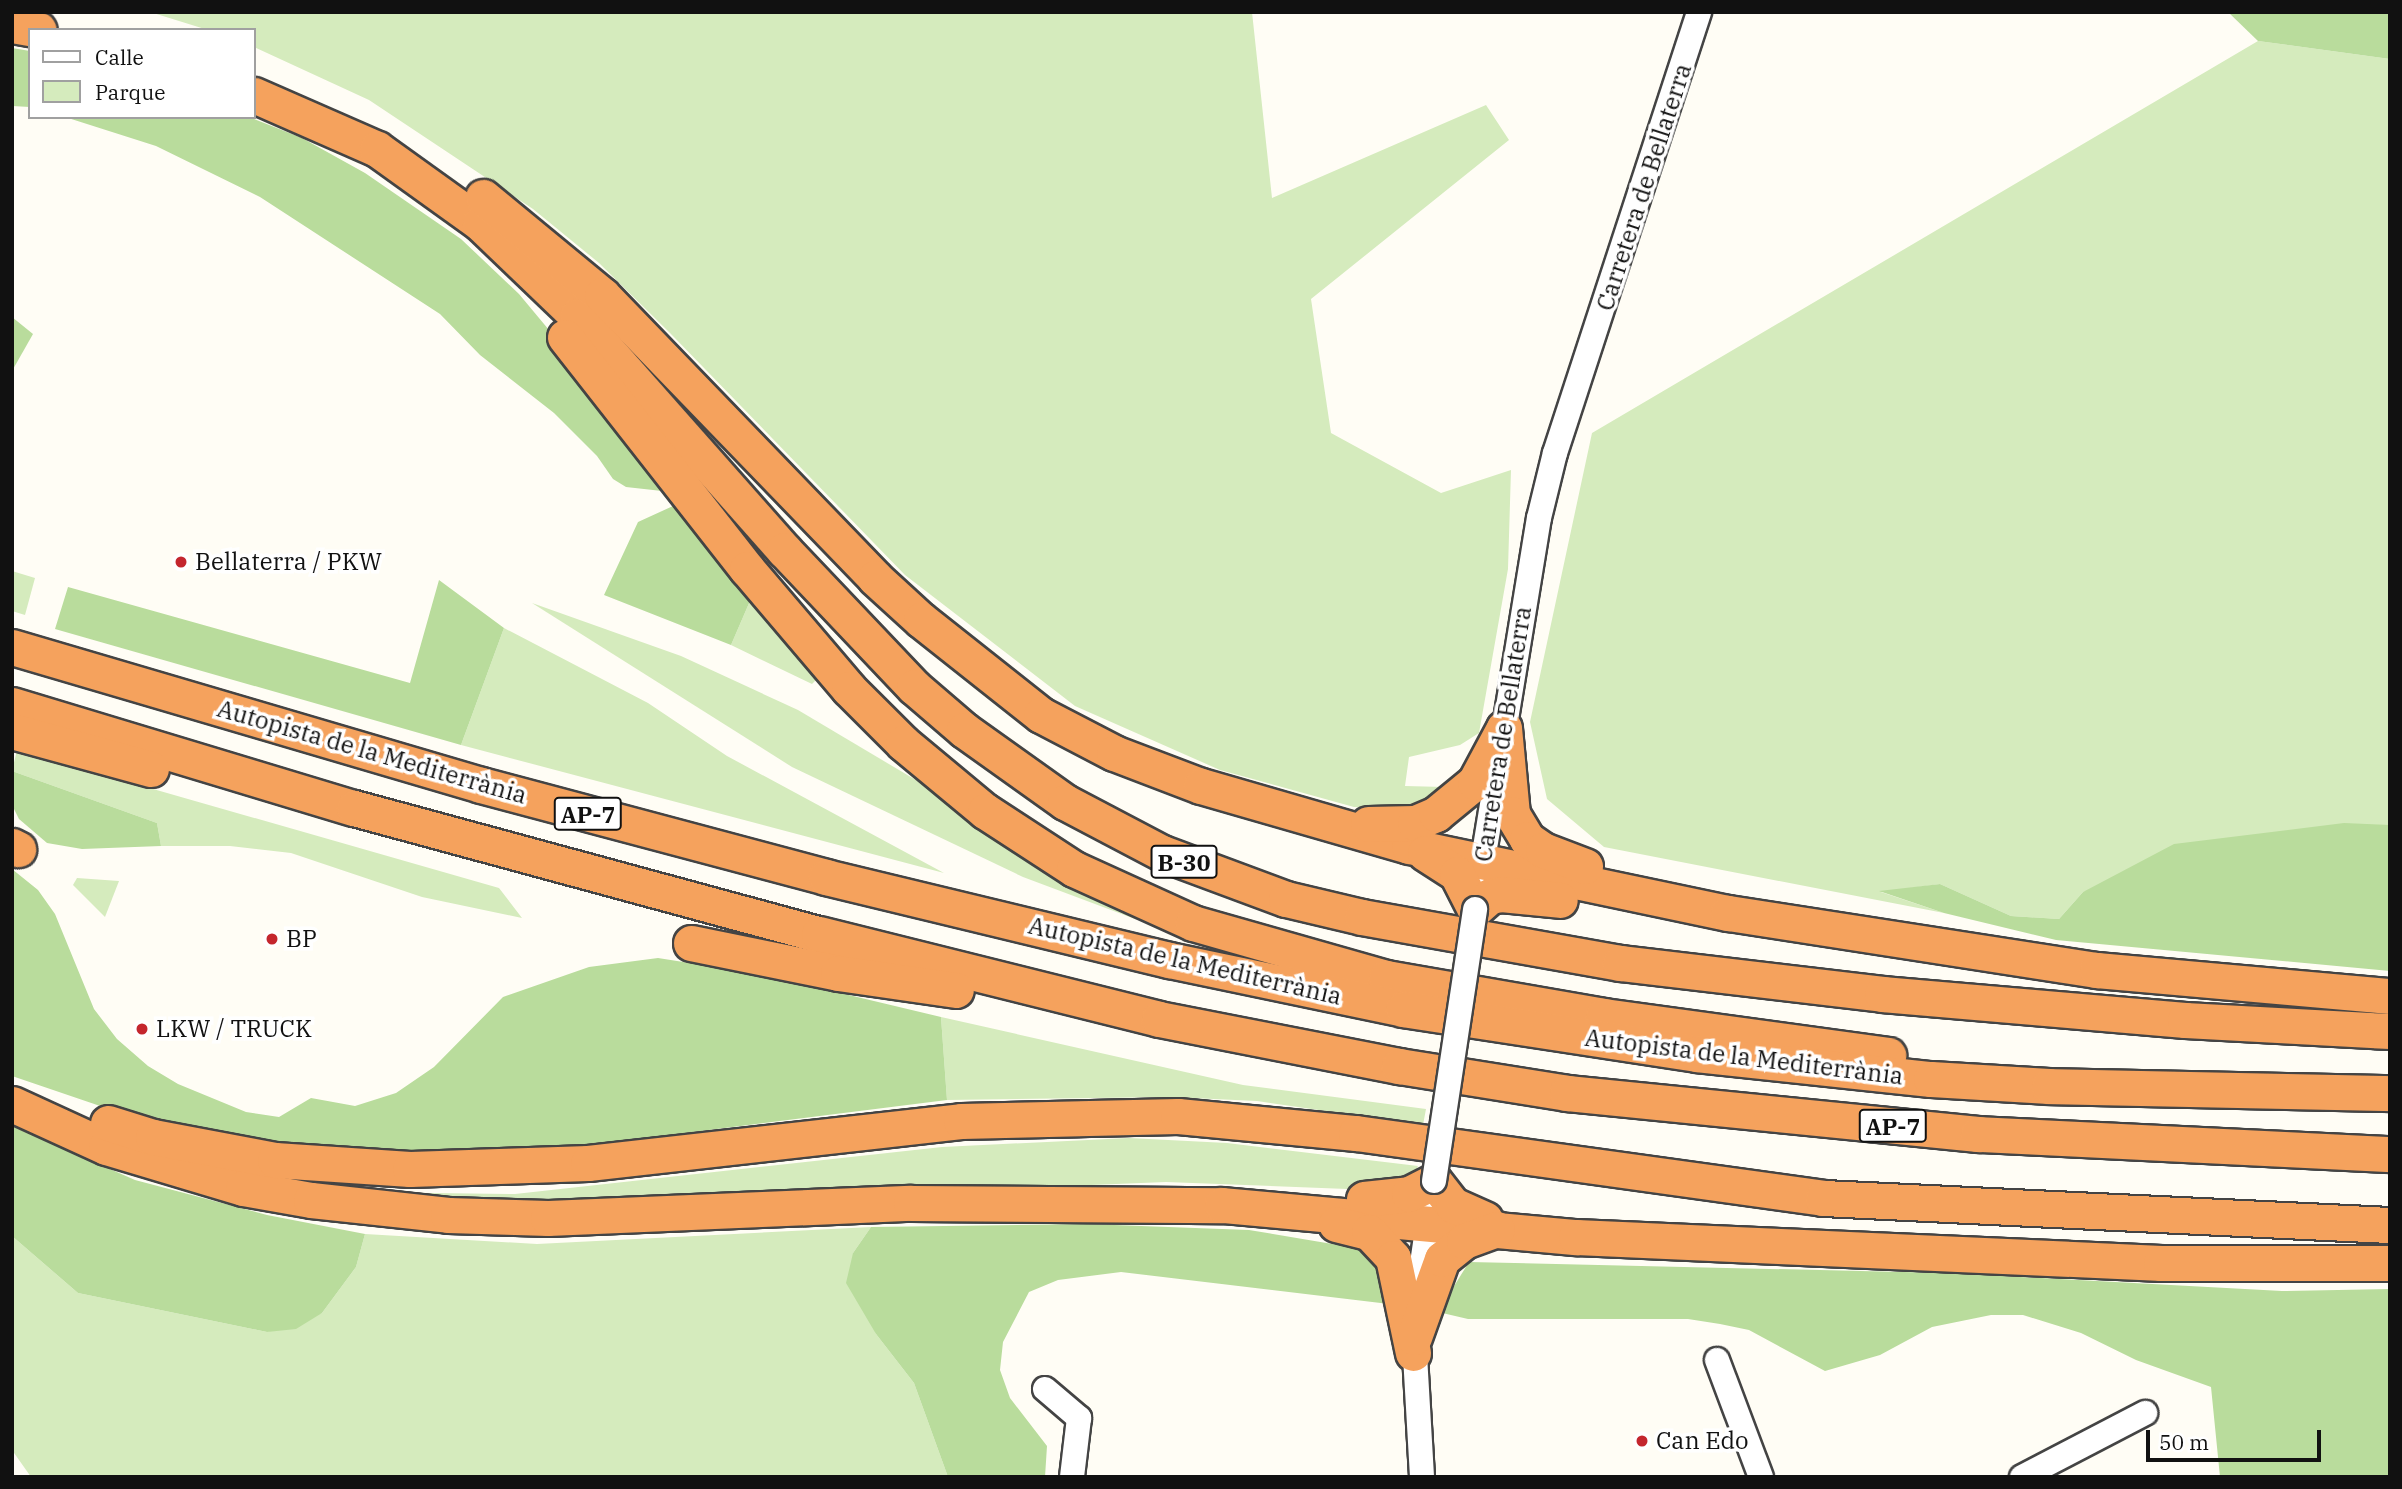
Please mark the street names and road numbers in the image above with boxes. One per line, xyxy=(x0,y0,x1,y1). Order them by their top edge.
street label: Carretera de Bellaterra xyxy=(1590,60,1698,314)
street label: Carretera de Bellaterra xyxy=(1469,604,1537,864)
street label: Autopista de la Mediterrània xyxy=(214,694,530,810)
road number: AP-7 xyxy=(553,794,623,834)
road number: B-30 xyxy=(1149,842,1219,882)
street label: Autopista de la Mediterrània xyxy=(1026,911,1344,1011)
street label: Autopista de la Mediterrània xyxy=(1583,1023,1905,1091)
road number: AP-7 xyxy=(1858,1106,1928,1146)

